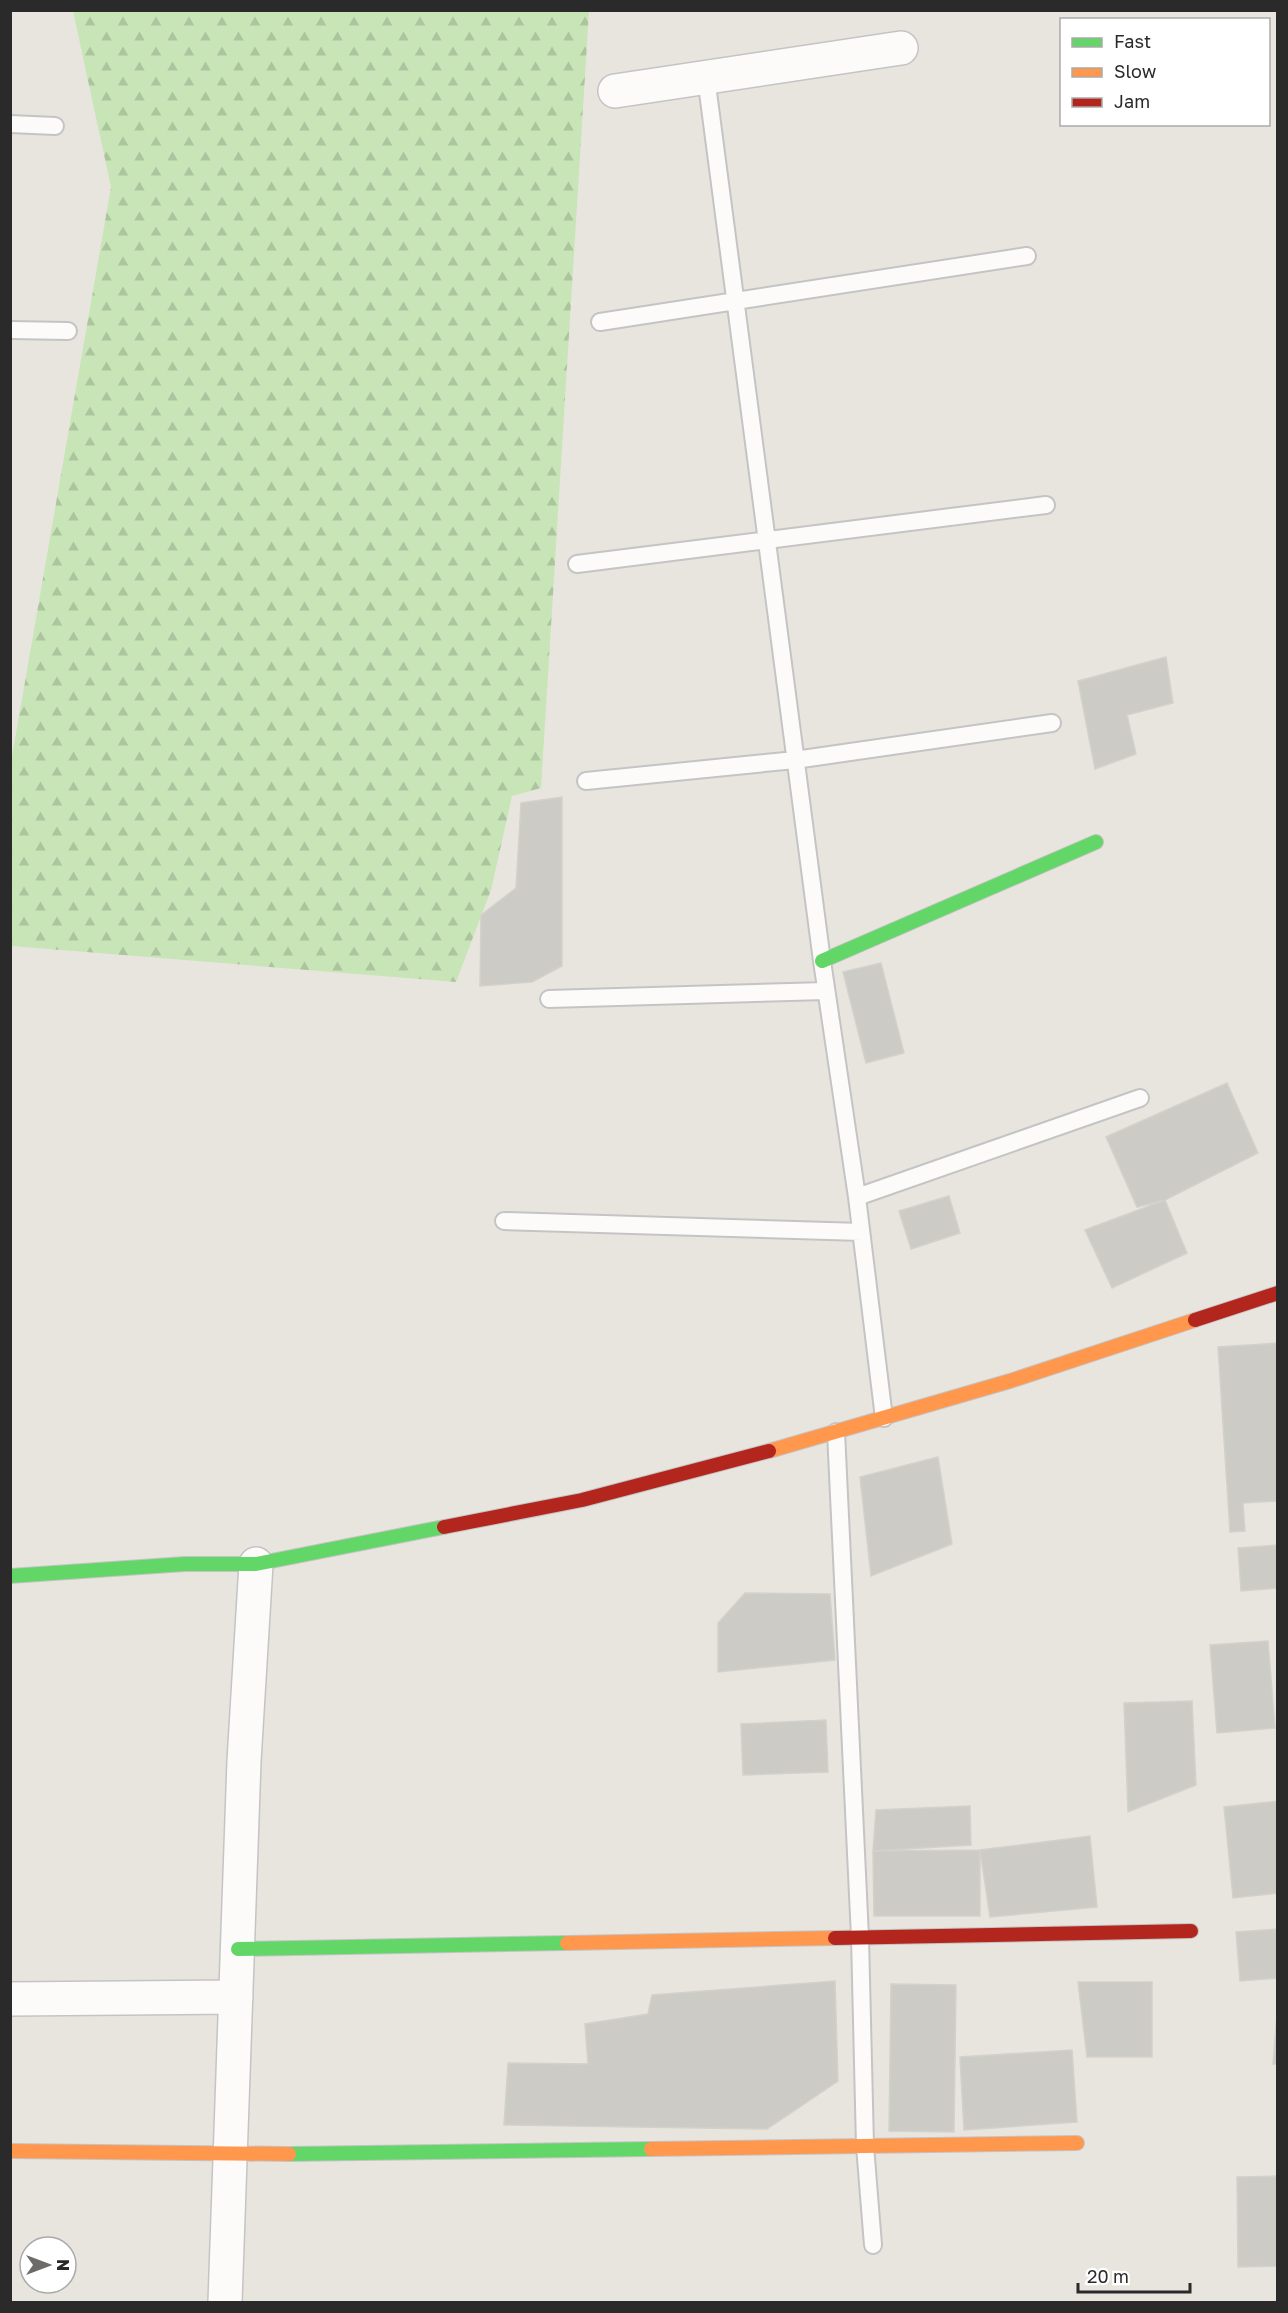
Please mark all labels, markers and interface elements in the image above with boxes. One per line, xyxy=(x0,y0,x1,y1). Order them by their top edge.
legend xyxy=(1060,18,1270,126)
text: Fast xyxy=(1114,30,1151,52)
text: Slow xyxy=(1114,60,1157,82)
text: Jam xyxy=(1114,90,1150,112)
north arrow xyxy=(18,2235,78,2295)
scale bar xyxy=(1078,2256,1190,2294)
text: N xyxy=(53,2259,73,2271)
text: 20 m xyxy=(1087,2265,1129,2287)

